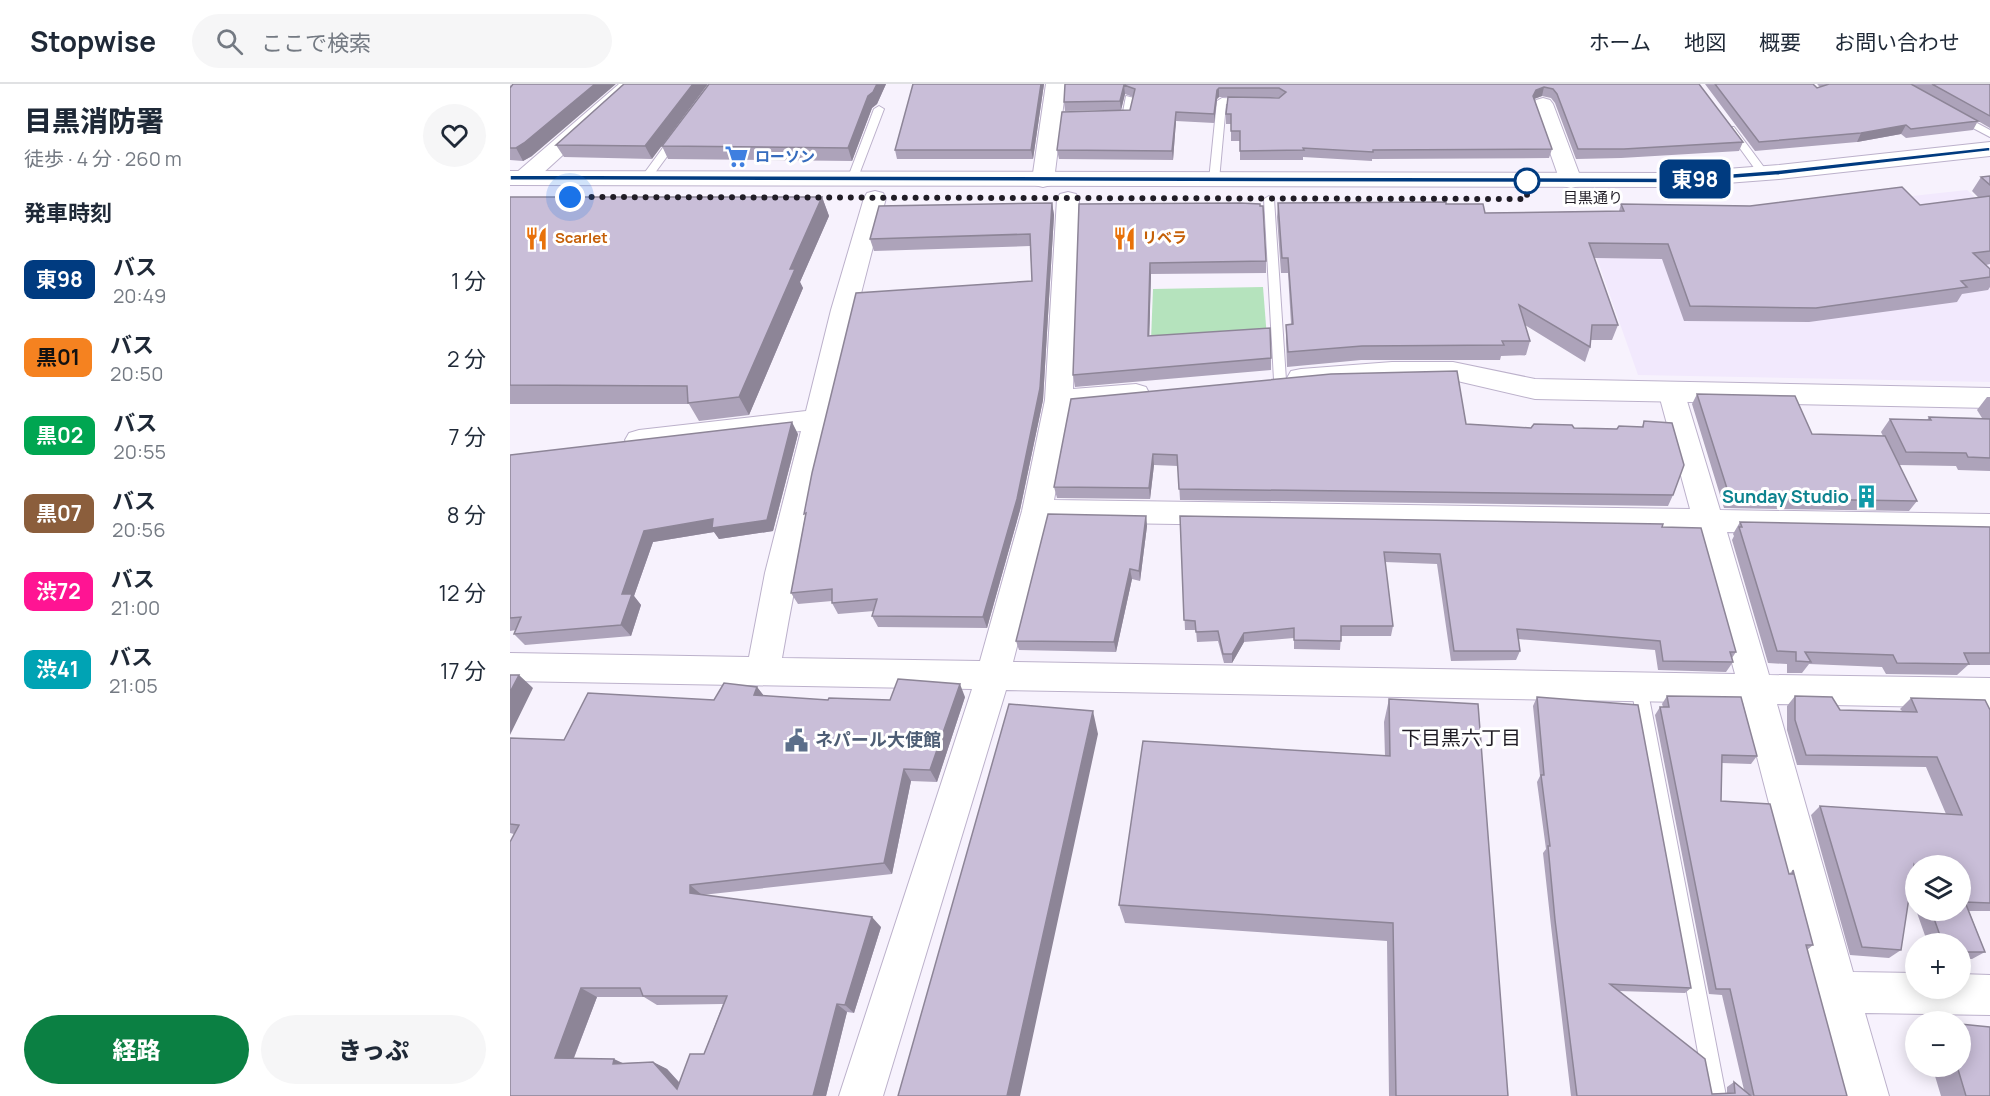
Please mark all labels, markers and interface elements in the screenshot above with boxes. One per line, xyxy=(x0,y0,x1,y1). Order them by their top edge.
search box xyxy=(192,14,612,68)
text: Stopwise xyxy=(30,22,156,60)
icon: search xyxy=(213,25,246,58)
text: ここで検索 xyxy=(261,28,371,58)
text: ホーム xyxy=(1589,28,1651,56)
text: 地図 xyxy=(1684,28,1726,56)
text: 概要 xyxy=(1759,28,1801,56)
text: お問い合わせ xyxy=(1834,28,1960,56)
text: 目黒消防署 xyxy=(24,101,164,139)
button: heart xyxy=(423,104,486,167)
supermarket icon: ローソン xyxy=(724,144,750,170)
text: 徒歩 · 4 分 · 260 m xyxy=(24,145,182,172)
place label: ローソン xyxy=(755,146,815,167)
line badge: 東98 xyxy=(1660,160,1730,199)
text: 東98 xyxy=(1672,165,1718,193)
unlabelled marker xyxy=(1514,168,1540,194)
your location xyxy=(555,182,585,212)
street label: 目黒通り xyxy=(1563,187,1623,208)
text: 発車時刻 xyxy=(24,198,112,228)
restaurant icon: Scarlet xyxy=(524,225,550,251)
restaurant icon: リベラ xyxy=(1111,225,1137,251)
place label: Scarlet xyxy=(555,227,608,248)
place label: リベラ xyxy=(1142,227,1187,248)
text: バス xyxy=(113,252,157,282)
text: 東98 xyxy=(36,265,83,293)
text: 1 分 xyxy=(451,266,486,296)
text: 20:49 xyxy=(113,282,167,309)
text: バス xyxy=(110,330,154,360)
text: 黒01 xyxy=(36,343,80,371)
text: 2 分 xyxy=(447,344,486,374)
text: 20:50 xyxy=(110,360,163,387)
text: バス xyxy=(113,408,157,438)
text: 黒02 xyxy=(36,421,83,449)
text: 7 分 xyxy=(449,422,486,452)
text: 20:55 xyxy=(113,438,166,465)
place label: Sunday Studio xyxy=(1722,484,1849,508)
building icon: Sunday Studio xyxy=(1854,484,1880,510)
text: バス xyxy=(112,486,156,516)
text: 黒07 xyxy=(36,499,82,527)
text: 8 分 xyxy=(447,500,486,530)
text: 20:56 xyxy=(112,516,166,543)
text: バス xyxy=(111,564,155,594)
text: 渋72 xyxy=(36,577,81,605)
text: 12 分 xyxy=(438,578,486,608)
text: 21:00 xyxy=(111,594,160,621)
text: バス xyxy=(109,642,153,672)
text: 渋41 xyxy=(36,655,79,683)
text: 17 分 xyxy=(440,656,486,686)
text: 21:05 xyxy=(109,672,158,699)
district label: 下目黒六丁目 xyxy=(1401,724,1521,751)
public building icon: ネパール大使館 xyxy=(784,727,810,753)
place label: ネパール大使館 xyxy=(815,727,941,751)
map controls xyxy=(1905,855,1971,1077)
button: layers xyxy=(1905,855,1971,921)
button: + xyxy=(1905,933,1971,999)
button: − xyxy=(1905,1011,1971,1077)
button: 経路 xyxy=(24,1015,249,1084)
button: きっぷ xyxy=(261,1015,486,1084)

